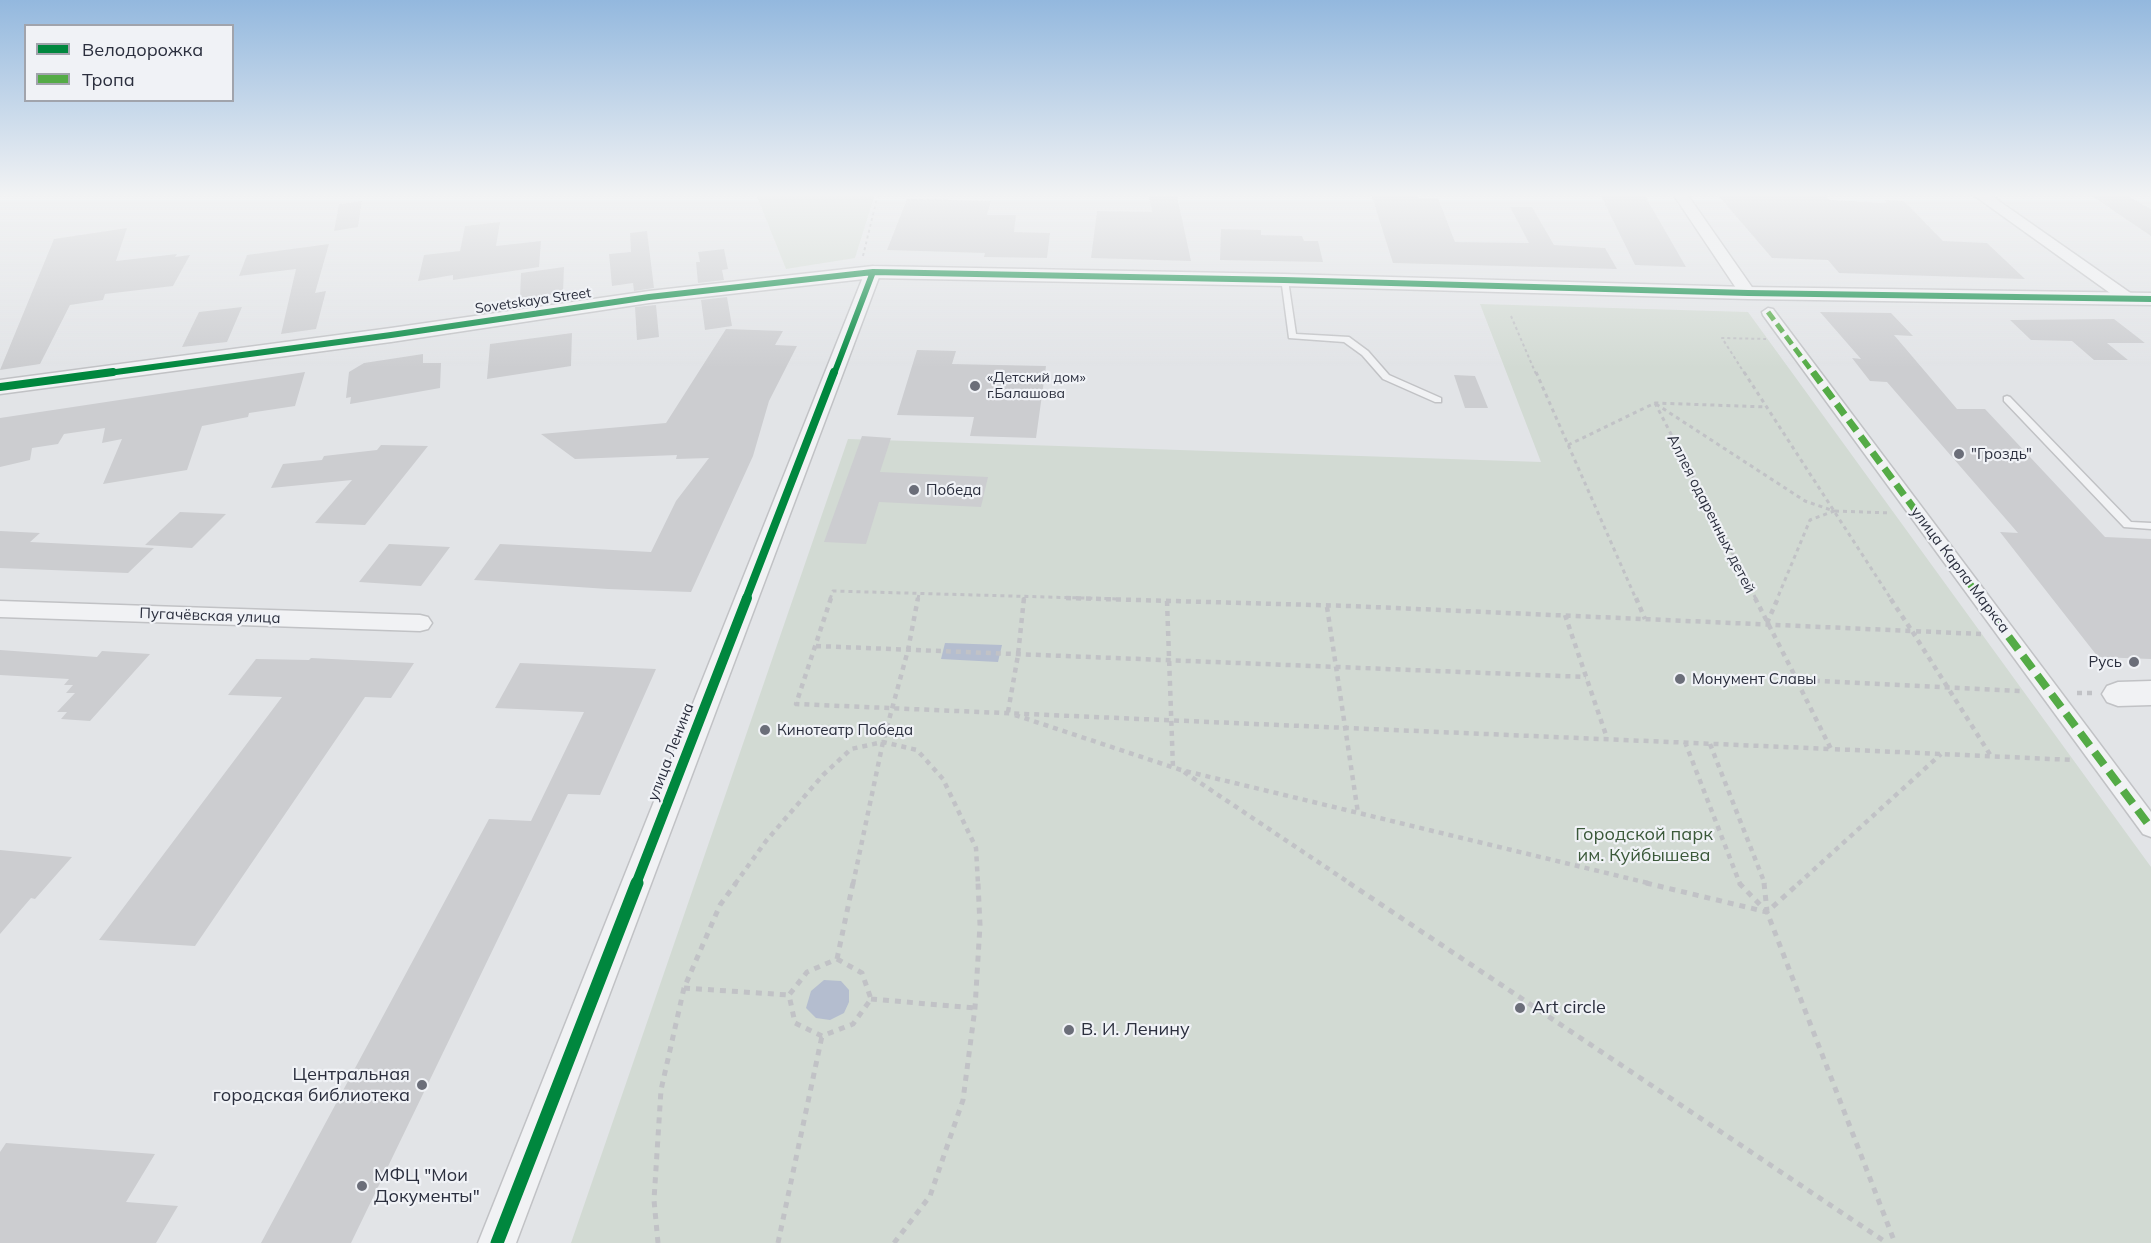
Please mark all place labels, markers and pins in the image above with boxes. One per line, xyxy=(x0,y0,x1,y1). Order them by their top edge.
place label: «Детский дом» г.Балашова xyxy=(987,370,1086,402)
marker: «Детский дом» г.Балашова xyxy=(968,379,982,393)
place label: "Гроздь" xyxy=(1971,445,2032,463)
marker: "Гроздь" xyxy=(1952,447,1966,461)
place label: Победа xyxy=(926,481,981,499)
marker: Победа xyxy=(907,483,921,497)
place label: Русь xyxy=(2088,653,2122,671)
marker: Русь xyxy=(2127,655,2141,669)
place label: Монумент Славы xyxy=(1692,670,1817,688)
marker: Монумент Славы xyxy=(1673,672,1687,686)
place label: Кинотеатр Победа xyxy=(777,721,913,739)
marker: Кинотеатр Победа xyxy=(758,723,772,737)
place label: Art circle xyxy=(1532,997,1606,1019)
marker: Art circle xyxy=(1513,1001,1527,1015)
place label: В. И. Ленину xyxy=(1081,1019,1190,1041)
marker: В. И. Ленину xyxy=(1062,1023,1076,1037)
place label: Центральная городская библиотека xyxy=(213,1064,410,1106)
marker: Центральная городская библиотека xyxy=(415,1078,429,1092)
place label: МФЦ "Мои Документы" xyxy=(374,1165,480,1208)
marker: МФЦ "Мои Документы" xyxy=(355,1179,369,1193)

